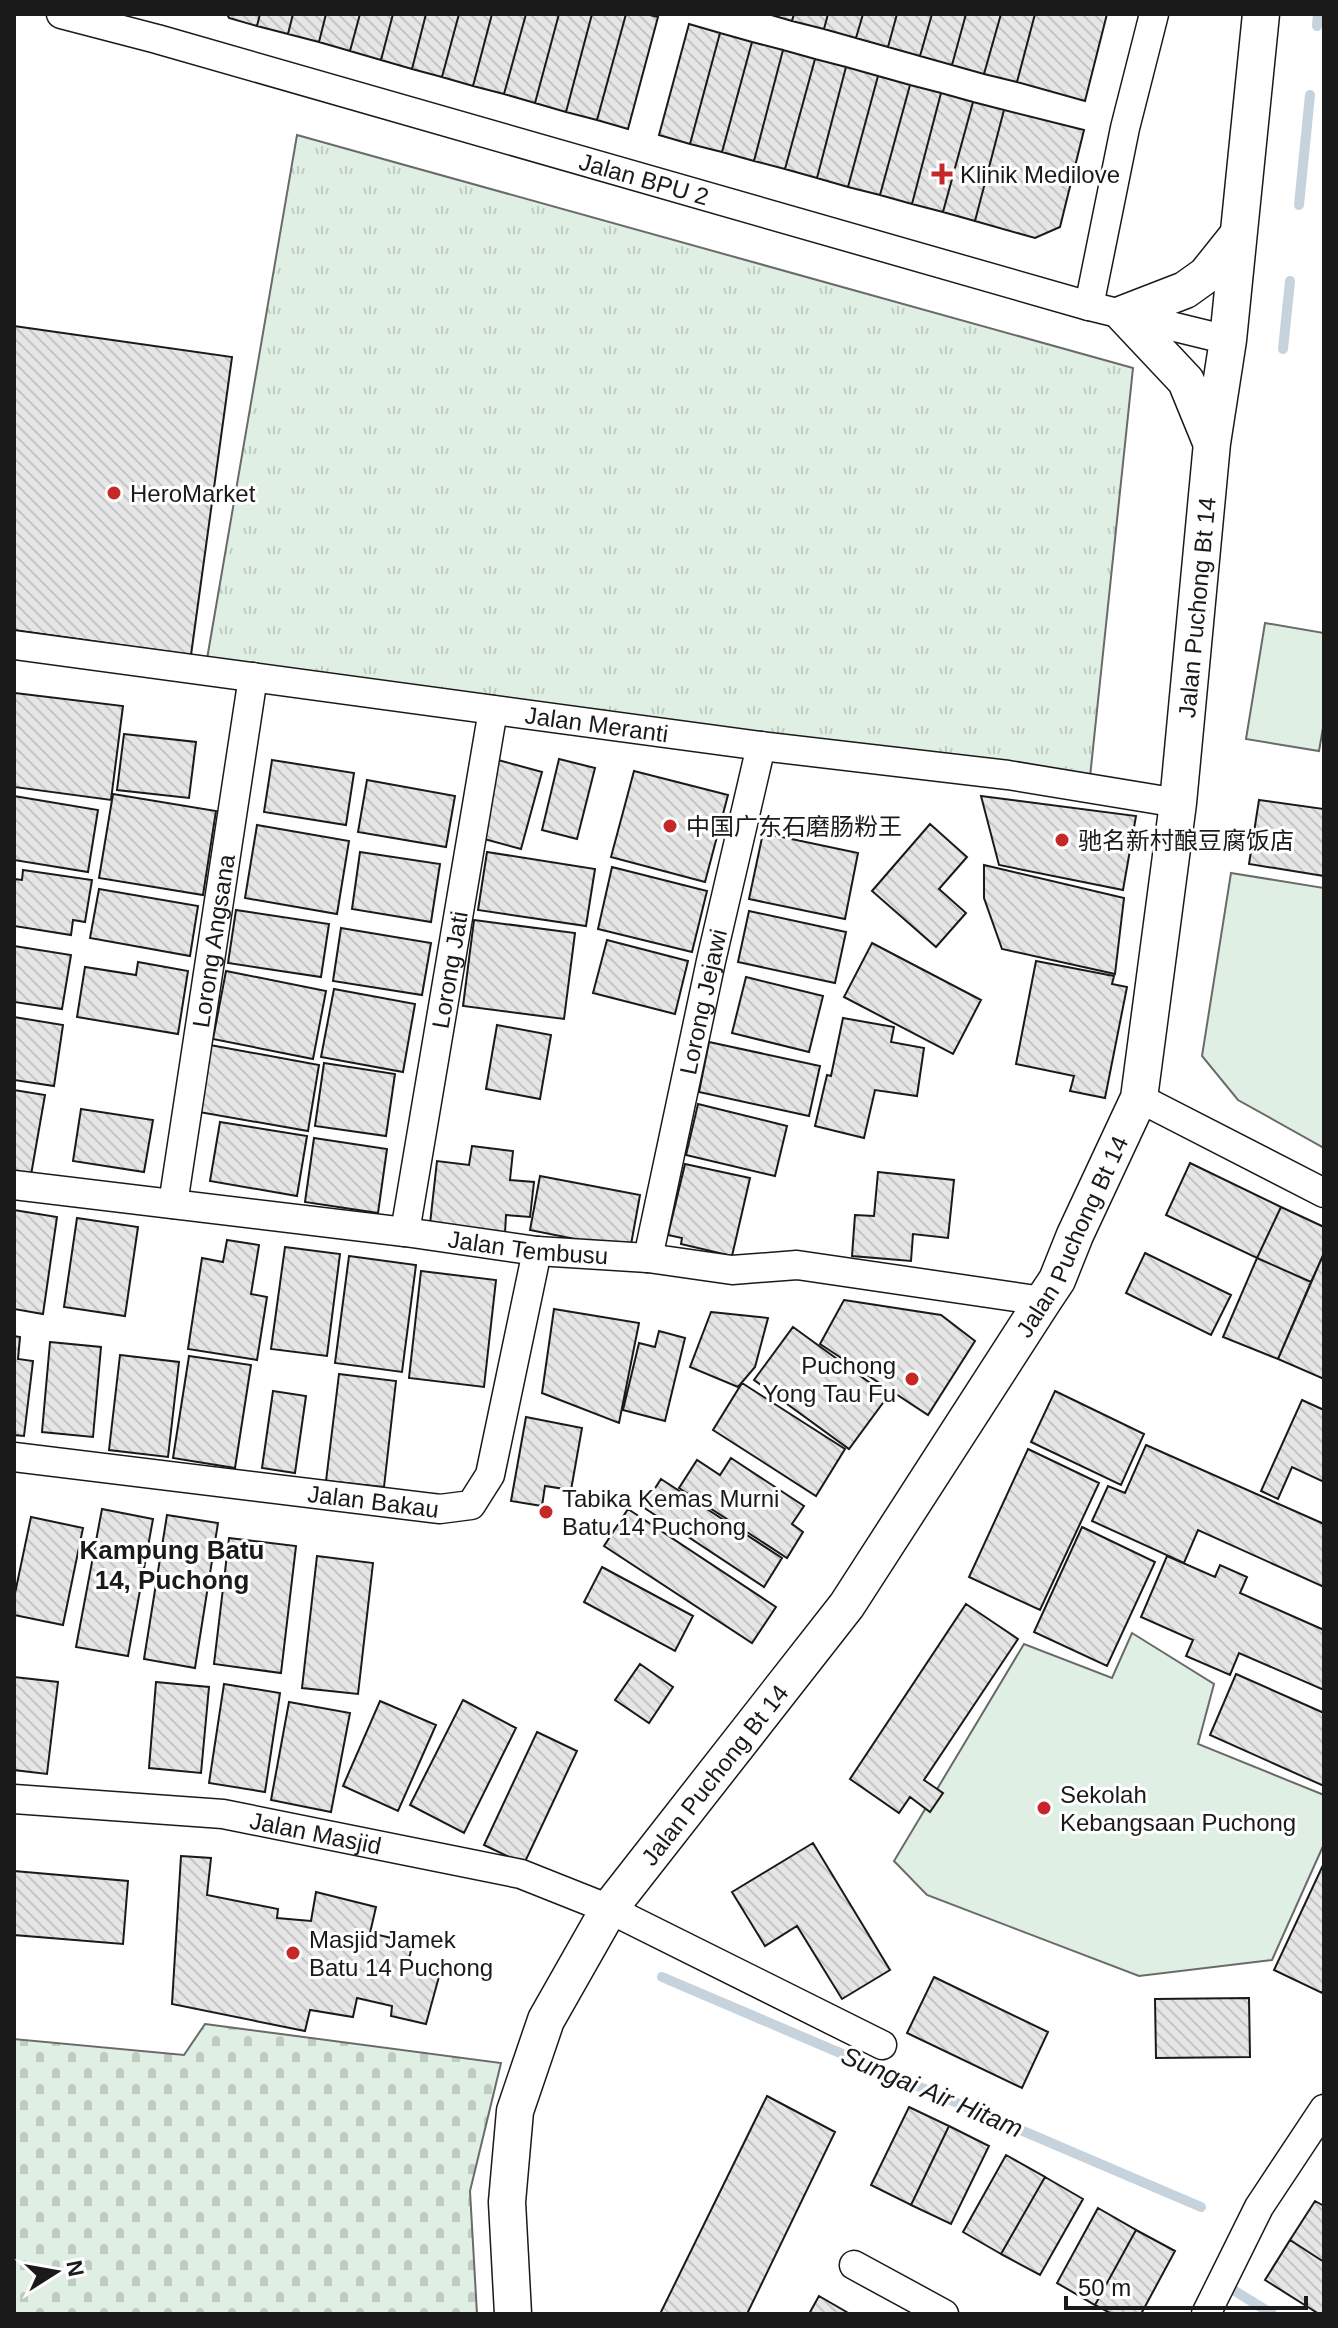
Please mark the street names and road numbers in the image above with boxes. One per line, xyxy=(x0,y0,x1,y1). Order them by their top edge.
street label: Jalan BPU 2 xyxy=(576,147,712,210)
street label: Jalan Puchong Bt 14 xyxy=(1173,496,1220,719)
street label: Jalan Meranti xyxy=(523,701,670,747)
street label: Lorong Angsana xyxy=(186,852,239,1030)
street label: Lorong Jati xyxy=(426,909,472,1031)
street label: Lorong Jejawi xyxy=(674,926,732,1077)
street label: Jalan Puchong Bt 14 xyxy=(1010,1131,1133,1342)
street label: Jalan Tembusu xyxy=(446,1225,609,1269)
street label: Jalan Bakau xyxy=(306,1479,441,1522)
street label: Jalan Puchong Bt 14 xyxy=(635,1679,793,1870)
street label: Jalan Masjid xyxy=(248,1806,384,1859)

